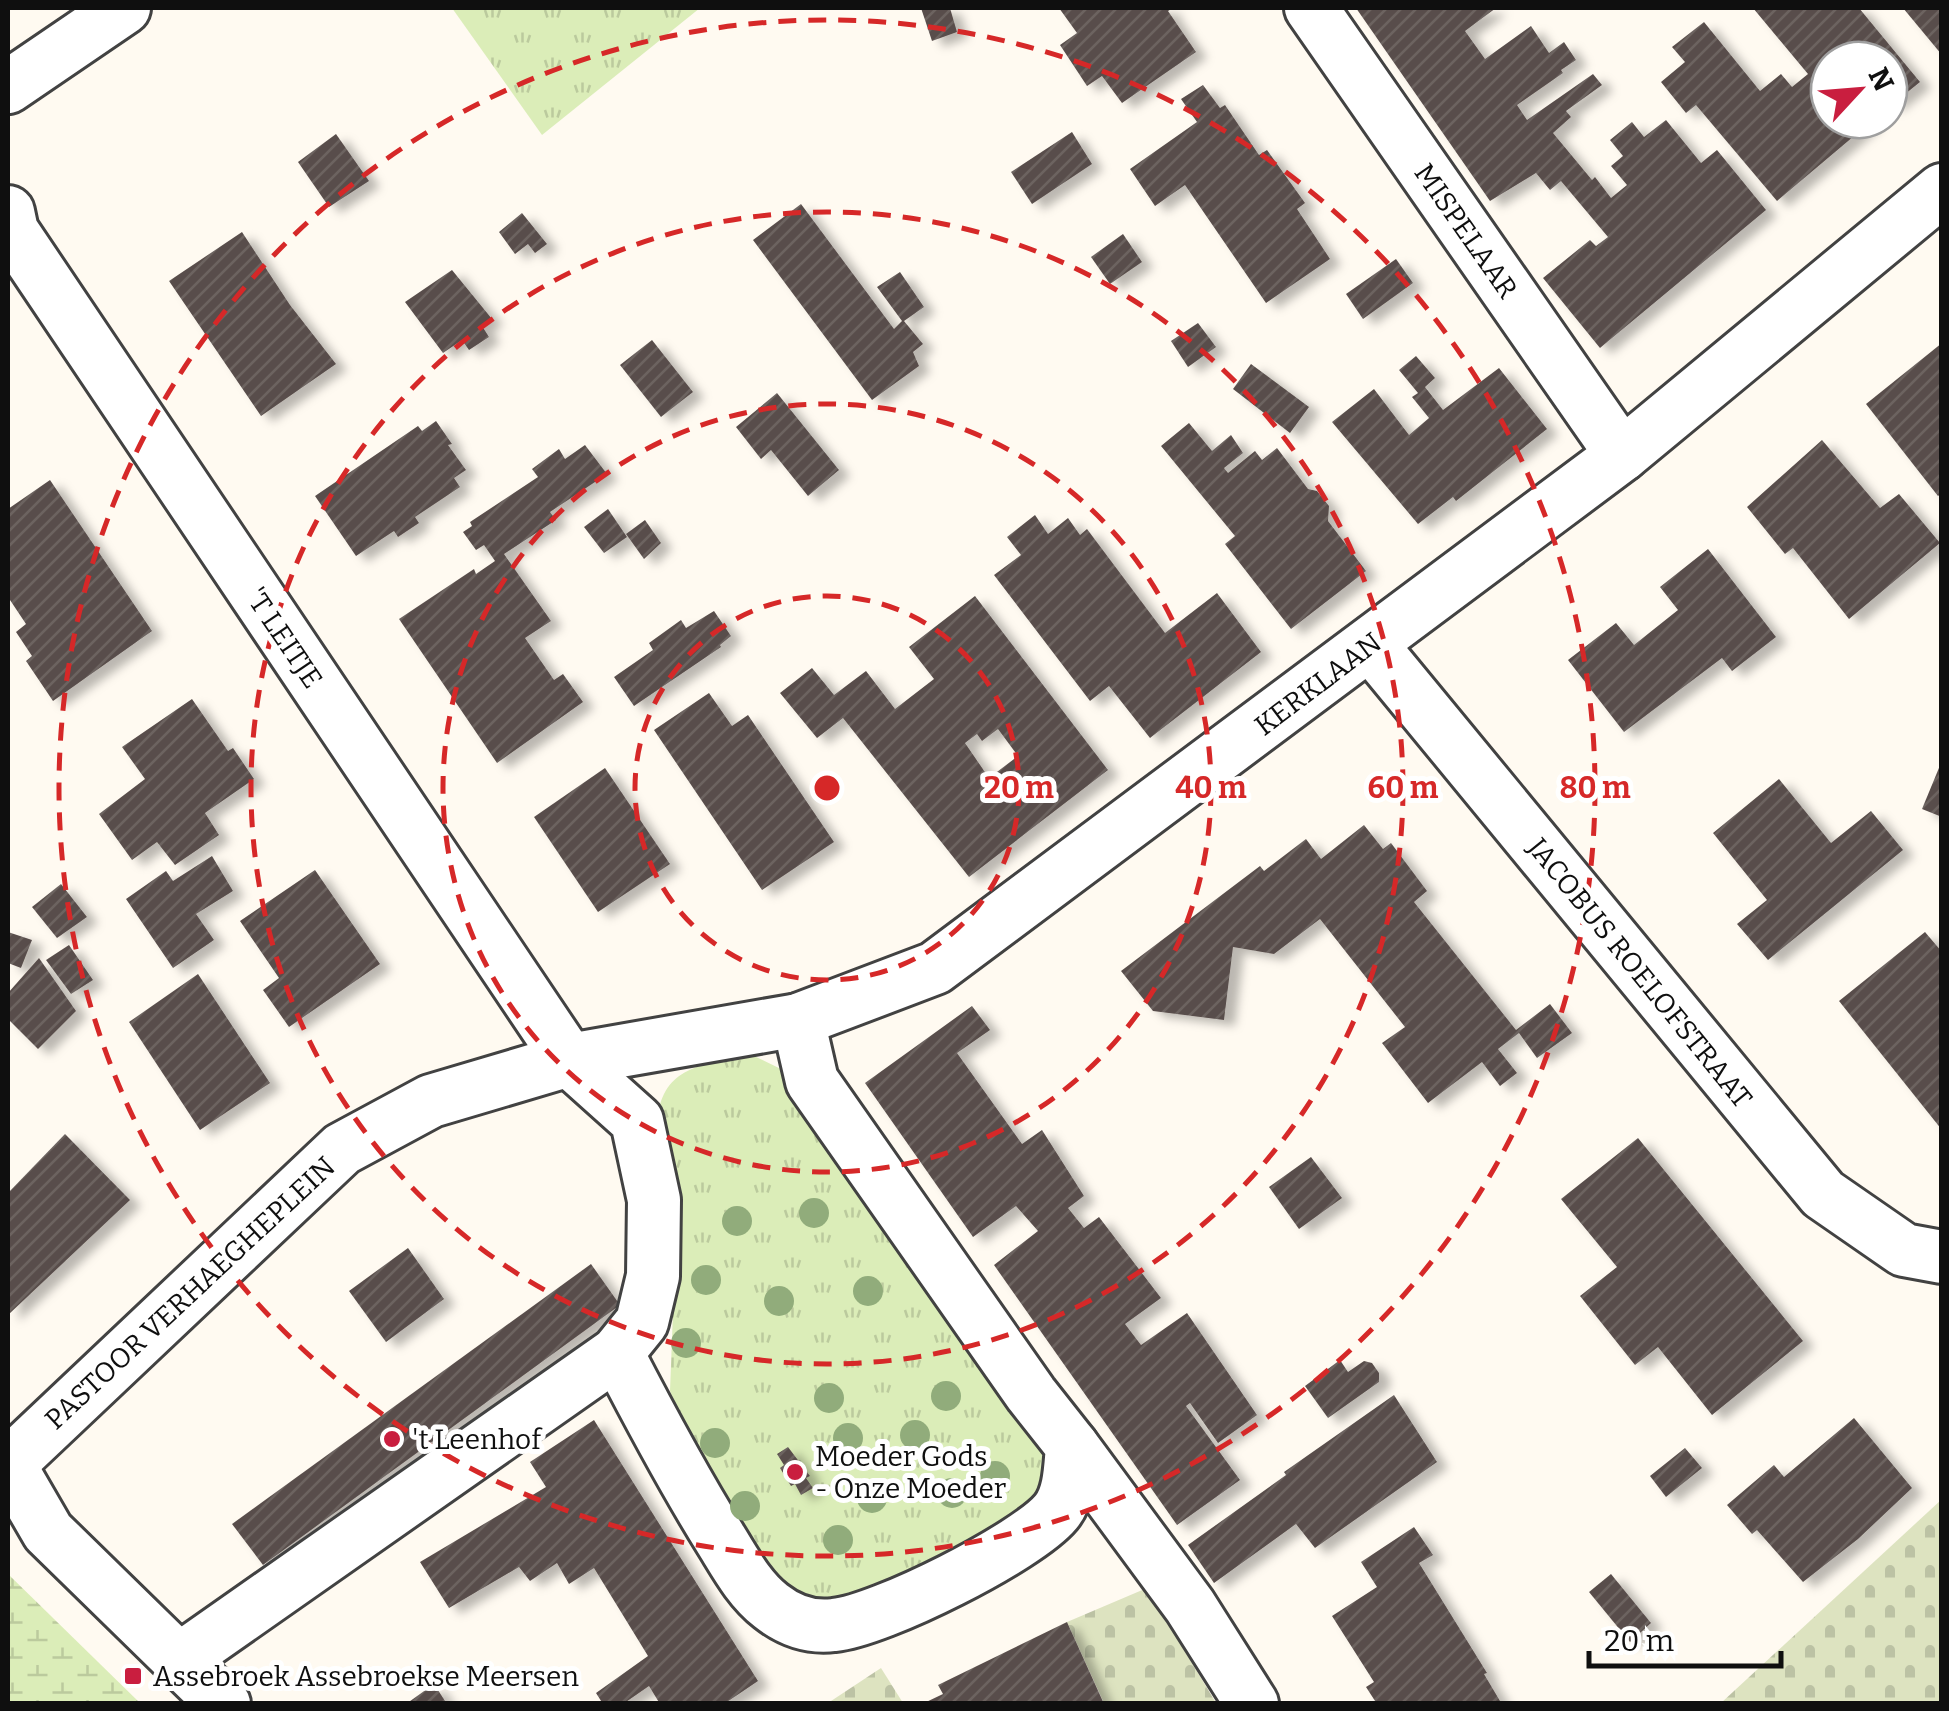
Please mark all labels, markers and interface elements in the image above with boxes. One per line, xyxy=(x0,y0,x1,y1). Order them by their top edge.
north arrow xyxy=(1809,40,1909,140)
text: N xyxy=(1861,62,1901,96)
street label: MISPELAAR xyxy=(1408,157,1524,305)
street label: 'T LEITJE xyxy=(239,582,329,694)
street label: KERKLAAN xyxy=(1248,626,1388,742)
centre of rings xyxy=(809,770,845,806)
text: 20 m xyxy=(984,770,1054,806)
text: 40 m xyxy=(1175,770,1247,806)
text: 60 m xyxy=(1368,770,1439,806)
text: 80 m xyxy=(1559,770,1631,806)
street label: JACOBUS ROELOFSTRAAT xyxy=(1520,831,1759,1114)
street label: PASTOOR VERHAEGHEPLEIN xyxy=(38,1150,342,1436)
place label: 't Leenhof xyxy=(412,1423,543,1456)
marker: 't Leenhof xyxy=(381,1428,403,1450)
place label: Moeder Gods - Onze Moeder xyxy=(815,1440,1006,1505)
marker: Moeder Gods - Onze Moeder xyxy=(784,1461,806,1483)
scale bar xyxy=(1589,1606,1782,1668)
text: 20 m xyxy=(1604,1623,1675,1659)
place label: Assebroek Assebroekse Meersen xyxy=(153,1660,579,1693)
marker: Assebroek Assebroekse Meersen xyxy=(122,1665,144,1687)

